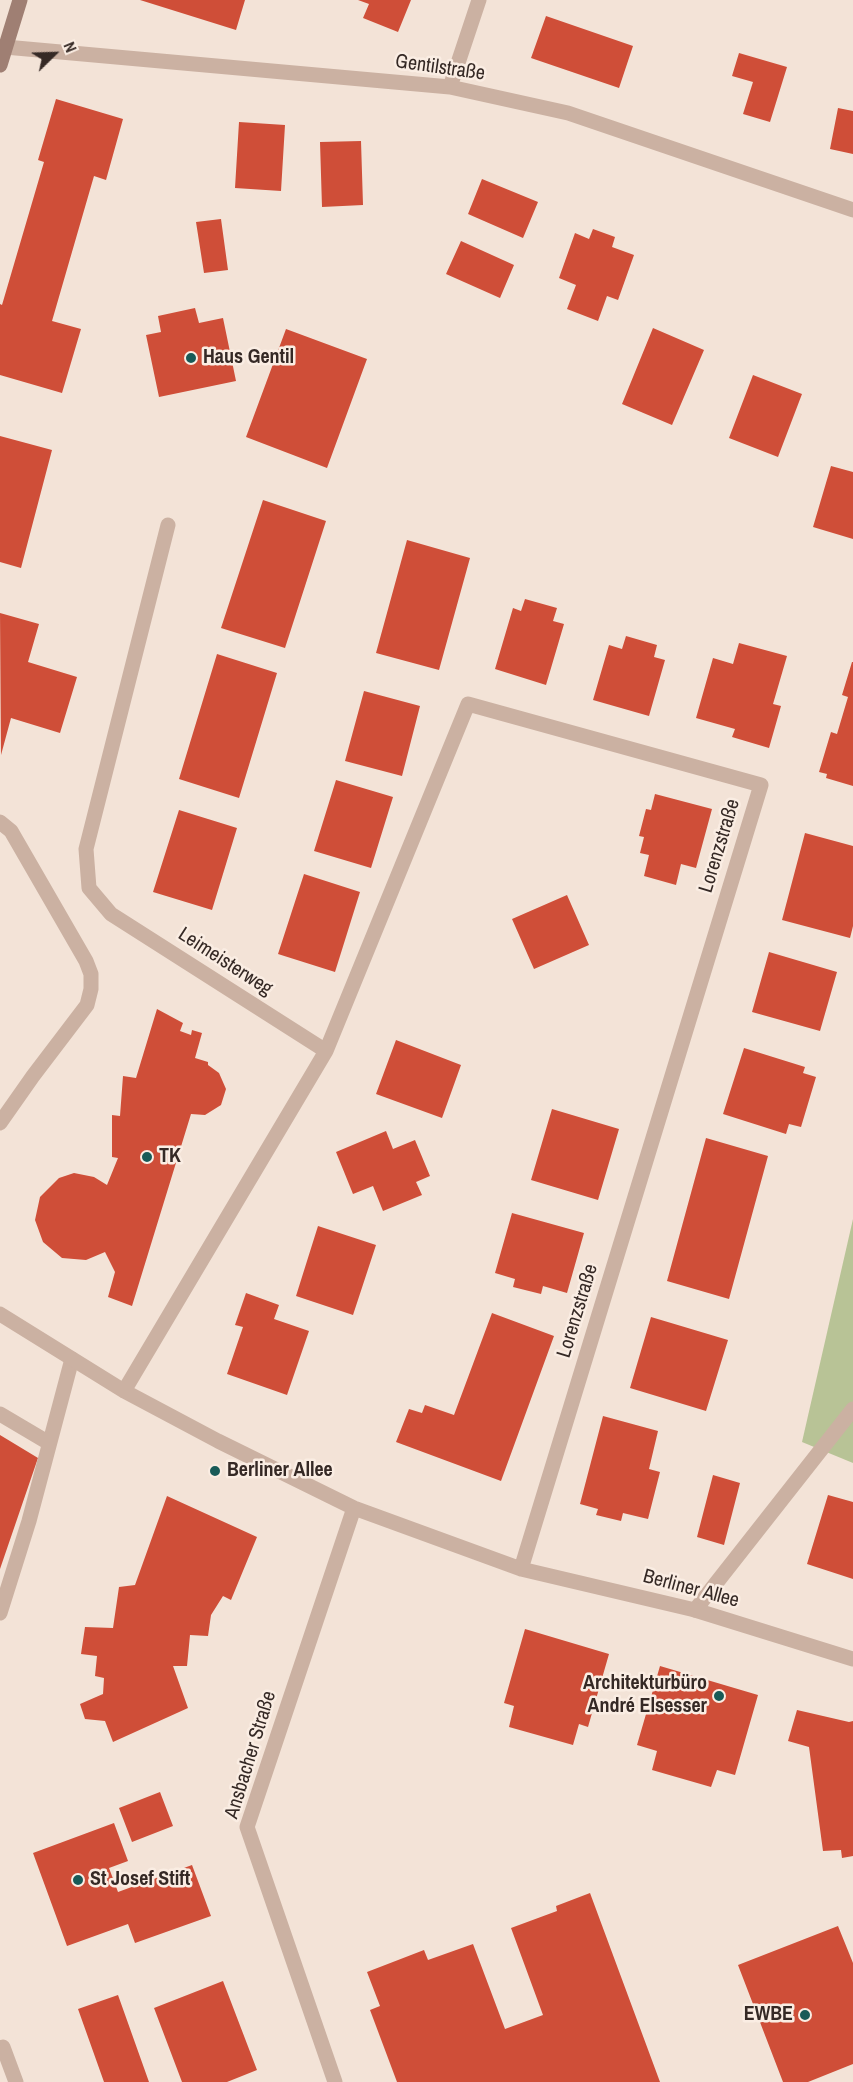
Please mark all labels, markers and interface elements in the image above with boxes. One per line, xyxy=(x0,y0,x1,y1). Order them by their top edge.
north arrow xyxy=(24,24,84,84)
text: N xyxy=(59,38,83,56)
street label: Gentilstraße xyxy=(394,50,486,86)
place label: Haus Gentil xyxy=(203,346,294,370)
marker: Haus Gentil xyxy=(184,351,198,365)
street label: Lorenzstraße xyxy=(694,796,746,896)
street label: Leimeisterweg xyxy=(173,923,277,1001)
place label: TK xyxy=(159,1145,181,1169)
marker: TK xyxy=(140,1150,154,1164)
street label: Lorenzstraße xyxy=(552,1261,604,1361)
place label: Berliner Allee xyxy=(227,1459,333,1483)
marker: Berliner Allee xyxy=(208,1464,222,1478)
street label: Berliner Allee xyxy=(640,1565,742,1613)
place label: Architekturbüro André Elsesser xyxy=(583,1672,707,1719)
street label: Ansbacher Straße xyxy=(220,1688,282,1822)
marker: Architekturbüro André Elsesser xyxy=(712,1689,726,1703)
place label: St Josef Stift xyxy=(90,1868,190,1892)
marker: St Josef Stift xyxy=(71,1873,85,1887)
place label: EWBE xyxy=(744,2003,793,2027)
marker: EWBE xyxy=(798,2008,812,2022)

